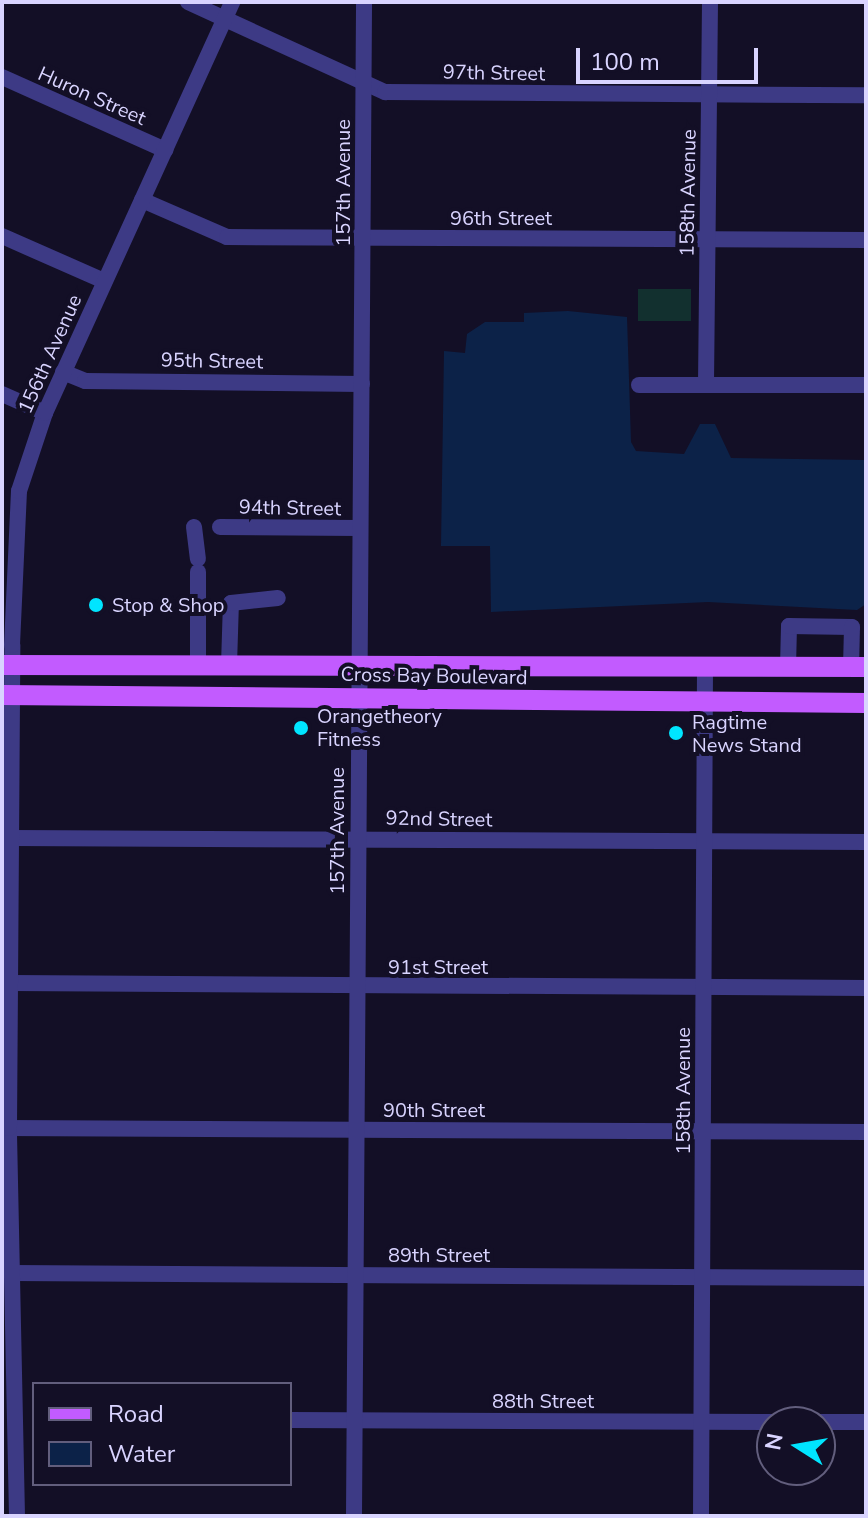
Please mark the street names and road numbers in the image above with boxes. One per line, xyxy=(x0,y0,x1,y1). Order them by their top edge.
street label: 97th Street xyxy=(443,60,545,86)
street label: Huron Street xyxy=(34,62,150,130)
street label: 157th Avenue xyxy=(331,119,355,247)
street label: 158th Avenue xyxy=(675,129,701,257)
street label: 96th Street xyxy=(450,206,552,230)
street label: 156th Avenue xyxy=(13,291,87,417)
street label: 95th Street xyxy=(161,348,263,374)
street label: 94th Street xyxy=(239,495,341,521)
street label: Cross Bay Boulevard xyxy=(340,662,528,690)
street label: 157th Avenue xyxy=(325,767,349,895)
street label: 92nd Street xyxy=(385,806,493,832)
street label: 91st Street xyxy=(388,955,488,979)
street label: 158th Avenue xyxy=(671,1027,695,1155)
street label: 90th Street xyxy=(383,1098,485,1122)
street label: 89th Street xyxy=(388,1243,490,1267)
street label: 88th Street xyxy=(492,1389,594,1413)

